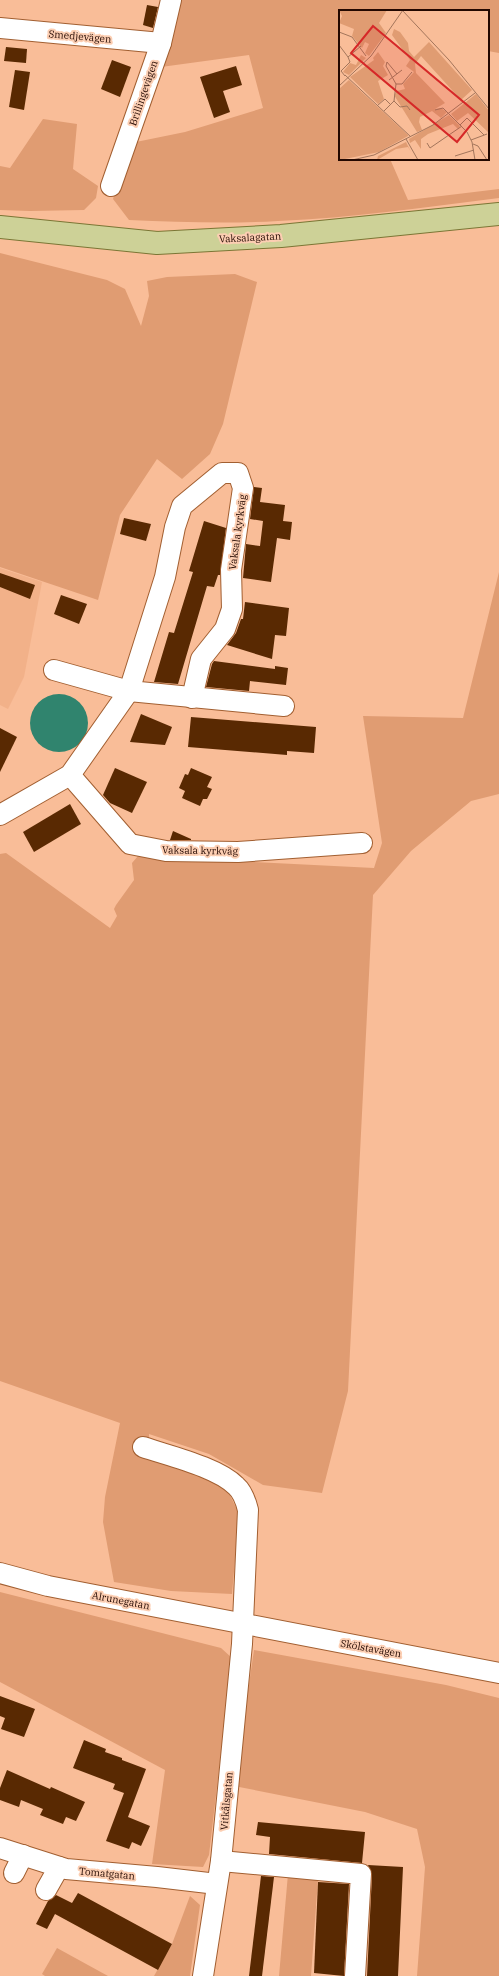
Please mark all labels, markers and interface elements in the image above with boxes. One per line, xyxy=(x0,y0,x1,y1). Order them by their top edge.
inset map xyxy=(339,10,489,160)
street label: Smedjevägen xyxy=(48,27,113,46)
street label: Brillingevägen xyxy=(126,58,161,128)
street label: Vaksalagatan xyxy=(219,229,282,246)
street label: Vaksala kyrkväg xyxy=(226,493,249,571)
street label: Vaksala kyrkväg xyxy=(162,843,239,858)
street label: Alrunegatan xyxy=(91,1589,151,1613)
street label: Skölstavägen xyxy=(339,1637,403,1660)
street label: Vitkålsgatan xyxy=(217,1771,236,1831)
street label: Tomatgatan xyxy=(78,1865,136,1882)

